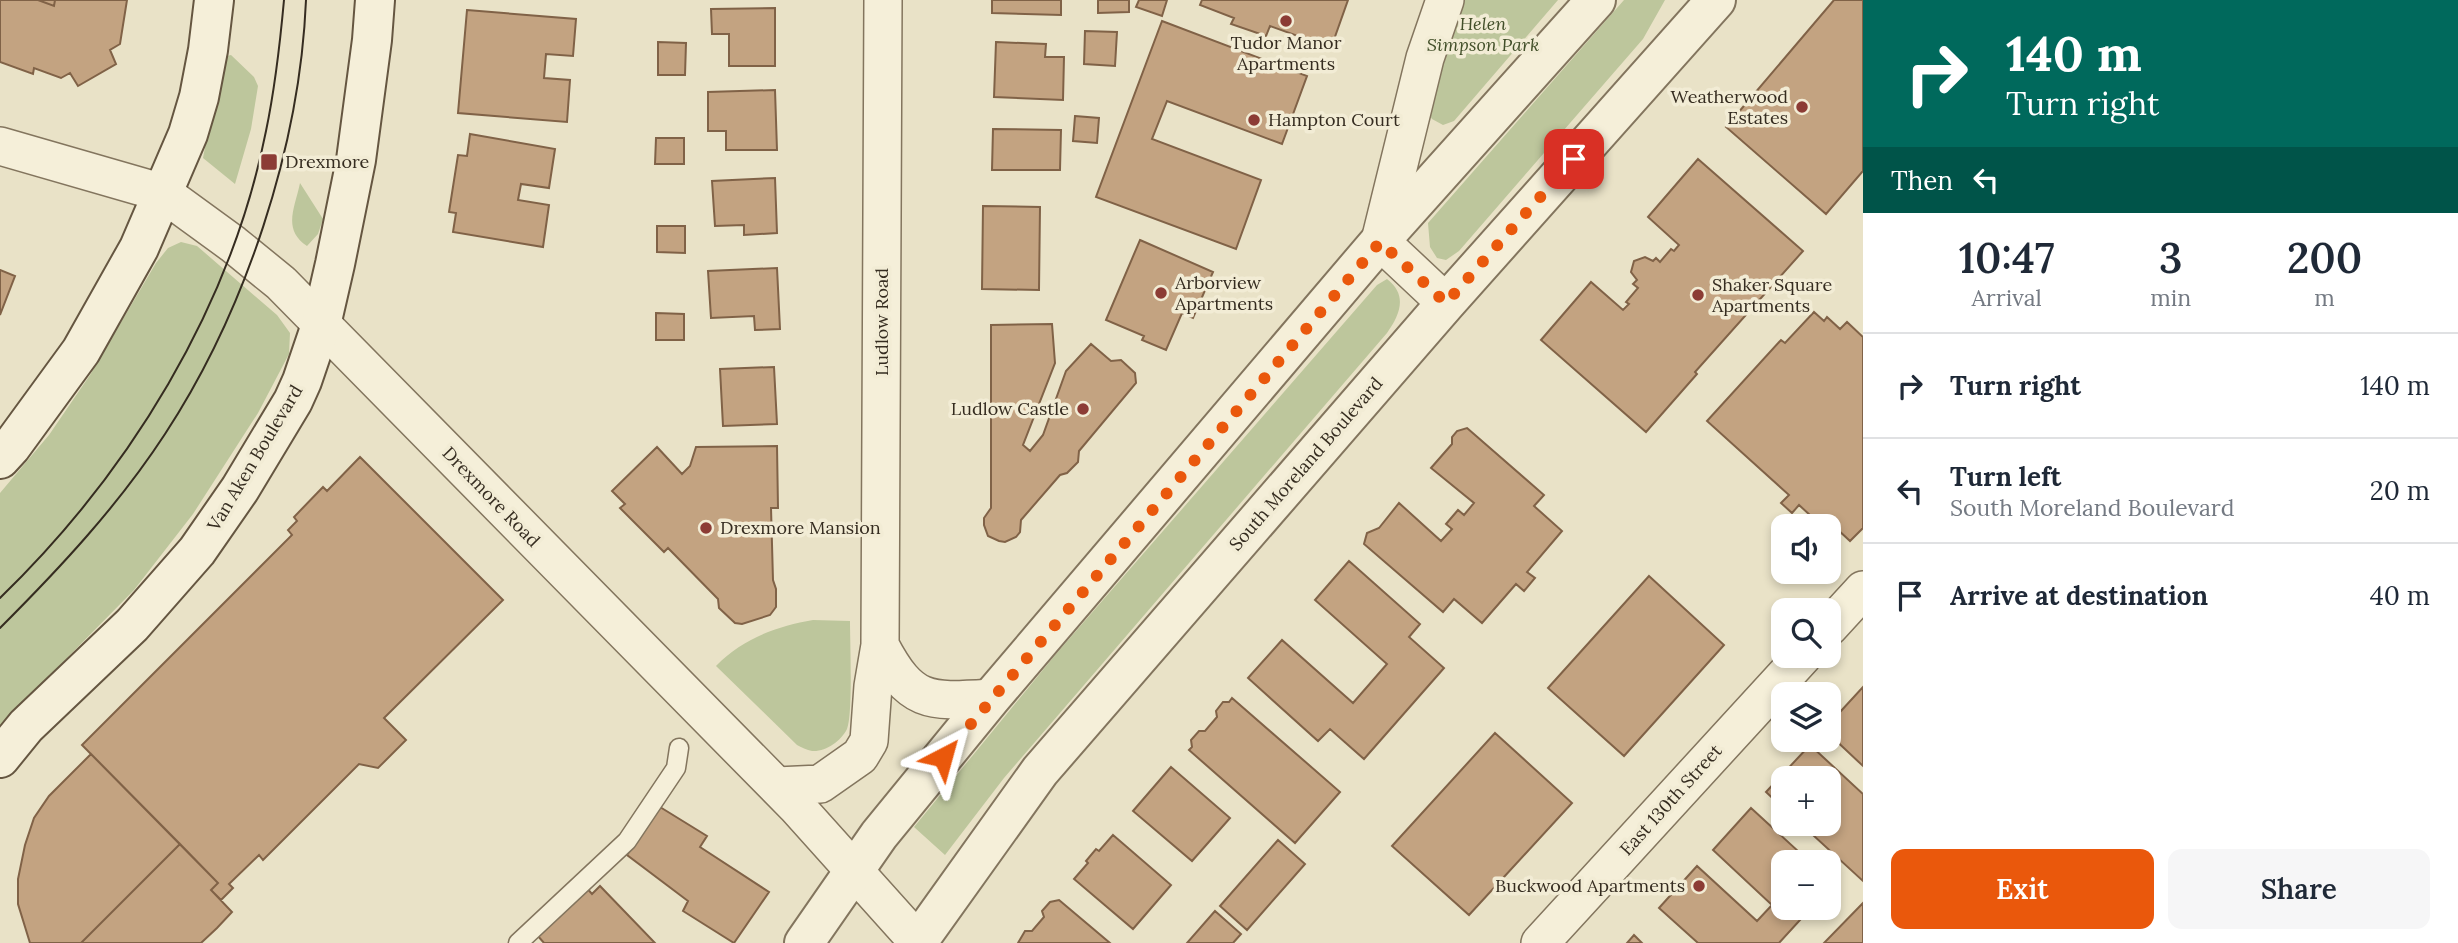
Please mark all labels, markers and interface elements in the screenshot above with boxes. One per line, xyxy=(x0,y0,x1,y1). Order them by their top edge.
park label: Helen Simpson Park xyxy=(1427,12,1539,56)
marker: Tudor Manor Apartments xyxy=(1278,13,1294,29)
text: 140 m xyxy=(2006,22,2142,84)
icon: right xyxy=(1891,28,1982,119)
place label: Tudor Manor Apartments xyxy=(1231,31,1342,75)
text: Turn right xyxy=(2006,83,2159,124)
place label: Weatherwood Estates xyxy=(1670,85,1788,129)
marker: Weatherwood Estates xyxy=(1794,99,1810,115)
place label: Hampton Court xyxy=(1268,108,1400,131)
marker: Hampton Court xyxy=(1246,112,1262,128)
pin xyxy=(1544,129,1604,189)
icon: arrive xyxy=(1555,140,1593,178)
place label: Drexmore xyxy=(285,150,370,173)
marker: Drexmore xyxy=(259,152,279,172)
icon: left xyxy=(1967,161,2005,199)
text: Then xyxy=(1891,164,1953,197)
text: 10:47 xyxy=(1959,231,2055,285)
text: 3 xyxy=(2159,231,2182,285)
text: 200 xyxy=(2287,231,2362,285)
street label: Ludlow Road xyxy=(870,268,893,376)
place label: Arborview Apartments xyxy=(1174,271,1273,315)
place label: Shaker Square Apartments xyxy=(1711,273,1832,317)
text: Arrival xyxy=(1971,283,2042,312)
text: min xyxy=(2150,283,2191,312)
text: m xyxy=(2314,283,2335,312)
marker: Arborview Apartments xyxy=(1153,285,1169,301)
marker: Shaker Square Apartments xyxy=(1690,287,1706,303)
icon: right xyxy=(1891,367,1929,405)
text: Turn right xyxy=(1950,369,2081,402)
text: 140 m xyxy=(2360,369,2430,402)
street label: South Moreland Boulevard xyxy=(1224,372,1387,555)
street label: Van Aken Boulevard xyxy=(201,380,307,536)
place label: Ludlow Castle xyxy=(951,397,1069,420)
marker: Ludlow Castle xyxy=(1075,401,1091,417)
street label: Drexmore Road xyxy=(438,442,545,552)
text: Turn left xyxy=(1950,460,2061,493)
icon: left xyxy=(1891,472,1929,510)
text: 20 m xyxy=(2370,474,2430,507)
text: South Moreland Boulevard xyxy=(1950,493,2234,522)
map controls xyxy=(1771,514,1841,920)
button: sound xyxy=(1771,514,1841,584)
place label: Drexmore Mansion xyxy=(720,516,881,539)
marker: Drexmore Mansion xyxy=(698,520,714,536)
icon: arrive xyxy=(1891,577,1929,615)
text: Arrive at destination xyxy=(1950,579,2208,612)
text: 40 m xyxy=(2370,579,2430,612)
button: search xyxy=(1771,598,1841,668)
button: layers xyxy=(1771,682,1841,752)
position arrow xyxy=(906,720,980,794)
street label: East 130th Street xyxy=(1615,739,1727,860)
button: + xyxy=(1771,766,1841,836)
button: Exit xyxy=(1891,849,2154,929)
button: Share xyxy=(2168,849,2430,929)
button: − xyxy=(1771,850,1841,920)
place label: Buckwood Apartments xyxy=(1495,874,1685,897)
marker: Buckwood Apartments xyxy=(1691,878,1707,894)

